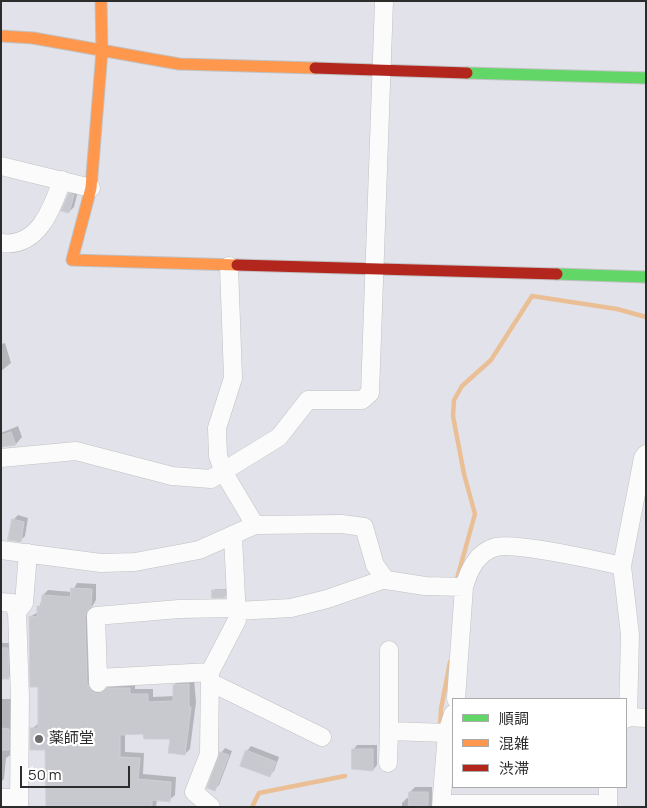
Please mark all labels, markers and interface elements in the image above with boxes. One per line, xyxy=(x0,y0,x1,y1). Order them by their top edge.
legend xyxy=(452,698,627,788)
text: 順調 xyxy=(499,708,529,729)
place label: 薬師堂 xyxy=(49,730,94,748)
marker: 薬師堂 xyxy=(33,733,45,745)
text: 混雑 xyxy=(499,733,529,754)
scale bar xyxy=(22,756,132,788)
text: 渋滞 xyxy=(499,758,529,779)
text: 50 m xyxy=(28,764,62,785)

